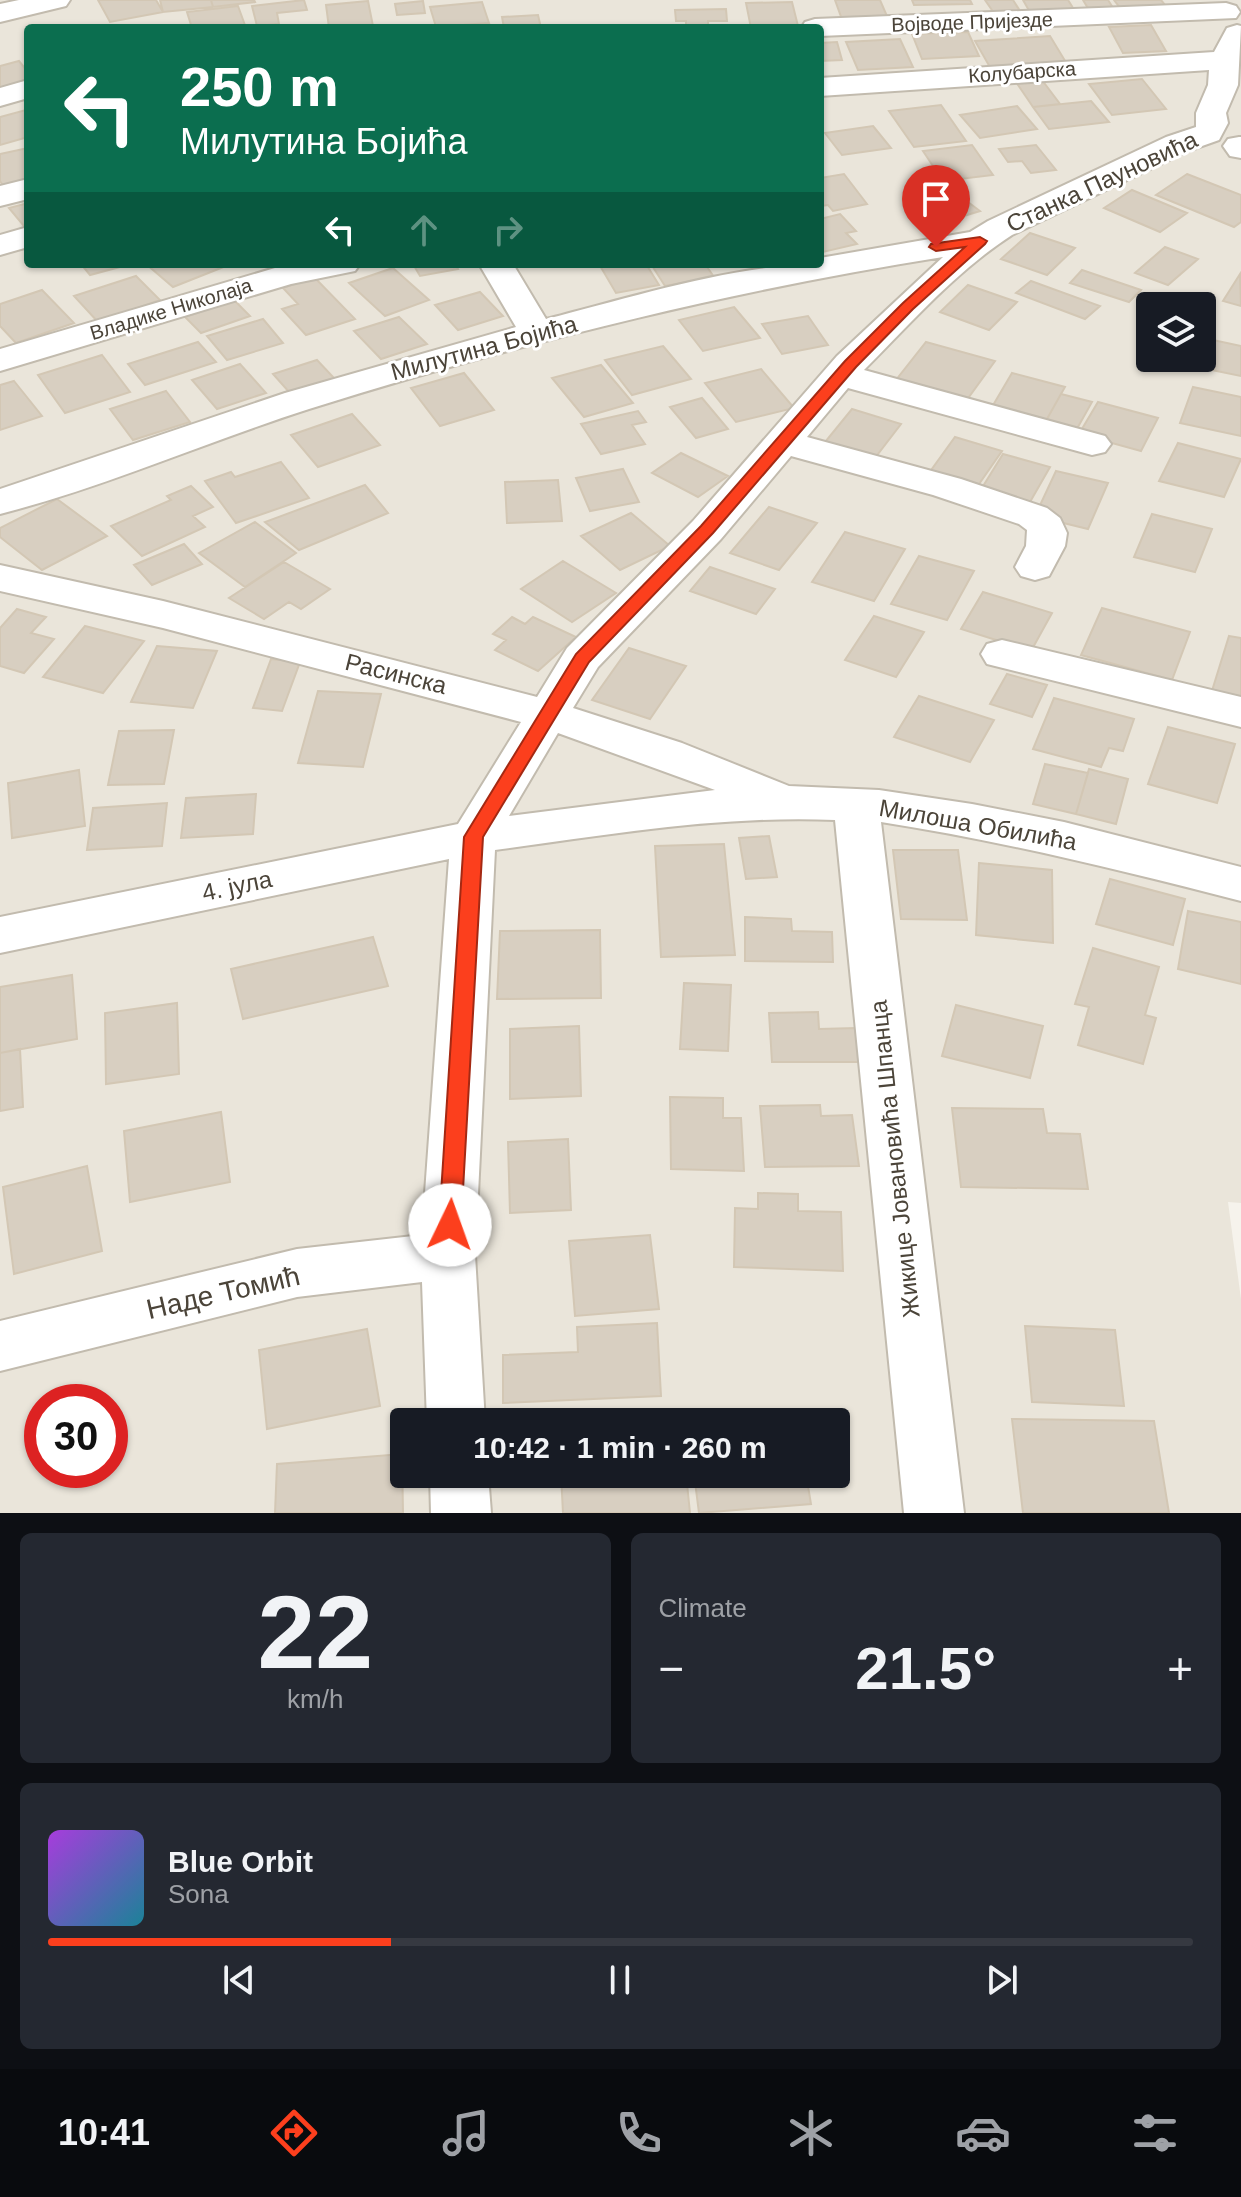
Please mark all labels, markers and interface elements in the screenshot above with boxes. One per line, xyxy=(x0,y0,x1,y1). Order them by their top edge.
street label: Војводе Пријезде xyxy=(891,8,1053,36)
text: 250 m xyxy=(180,55,339,118)
icon: left xyxy=(48,56,152,160)
street label: Колубарска xyxy=(967,57,1077,87)
text: Милутина Бојића xyxy=(180,121,467,162)
street label: Станка Пауновића xyxy=(1002,125,1202,238)
pin xyxy=(902,165,970,247)
icon: arrive xyxy=(914,177,958,221)
icon: left xyxy=(318,208,362,252)
icon: ahead xyxy=(402,208,446,252)
icon: right xyxy=(486,208,530,252)
street label: Владике Николаја xyxy=(87,274,256,344)
map controls xyxy=(1136,292,1216,372)
button: layers xyxy=(1136,292,1216,372)
street label: Милутина Бојића xyxy=(388,310,581,385)
street label: Расинска xyxy=(343,648,450,699)
street label: Милоша Обилића xyxy=(877,794,1080,855)
street label: 4. јула xyxy=(199,865,275,906)
street label: Жикице Јовановића Шпанца xyxy=(864,998,925,1319)
position arrow xyxy=(408,1183,492,1267)
street label: Наде Томић xyxy=(143,1260,303,1325)
speed limit sign: 30 xyxy=(24,1384,128,1488)
text: 10:42 · 1 min · 260 m xyxy=(473,1431,767,1464)
text: 22 xyxy=(257,1574,373,1690)
text: Climate xyxy=(659,1593,747,1623)
text: 21.5° xyxy=(855,1635,996,1702)
text: − xyxy=(659,1644,684,1693)
text: + xyxy=(1167,1644,1193,1693)
text: km/h xyxy=(287,1684,343,1714)
text: Blue Orbit xyxy=(168,1845,313,1878)
text: Sona xyxy=(168,1879,229,1909)
icon: previous xyxy=(217,1958,261,2002)
icon: pause xyxy=(598,1958,642,2002)
icon: next xyxy=(980,1958,1024,2002)
icon: directions xyxy=(266,2105,322,2161)
icon: music xyxy=(438,2105,494,2161)
icon: phone xyxy=(611,2105,667,2161)
icon: climate xyxy=(783,2105,839,2161)
icon: car xyxy=(955,2105,1011,2161)
icon: filters xyxy=(1127,2105,1183,2161)
text: 10:41 xyxy=(58,2112,150,2153)

